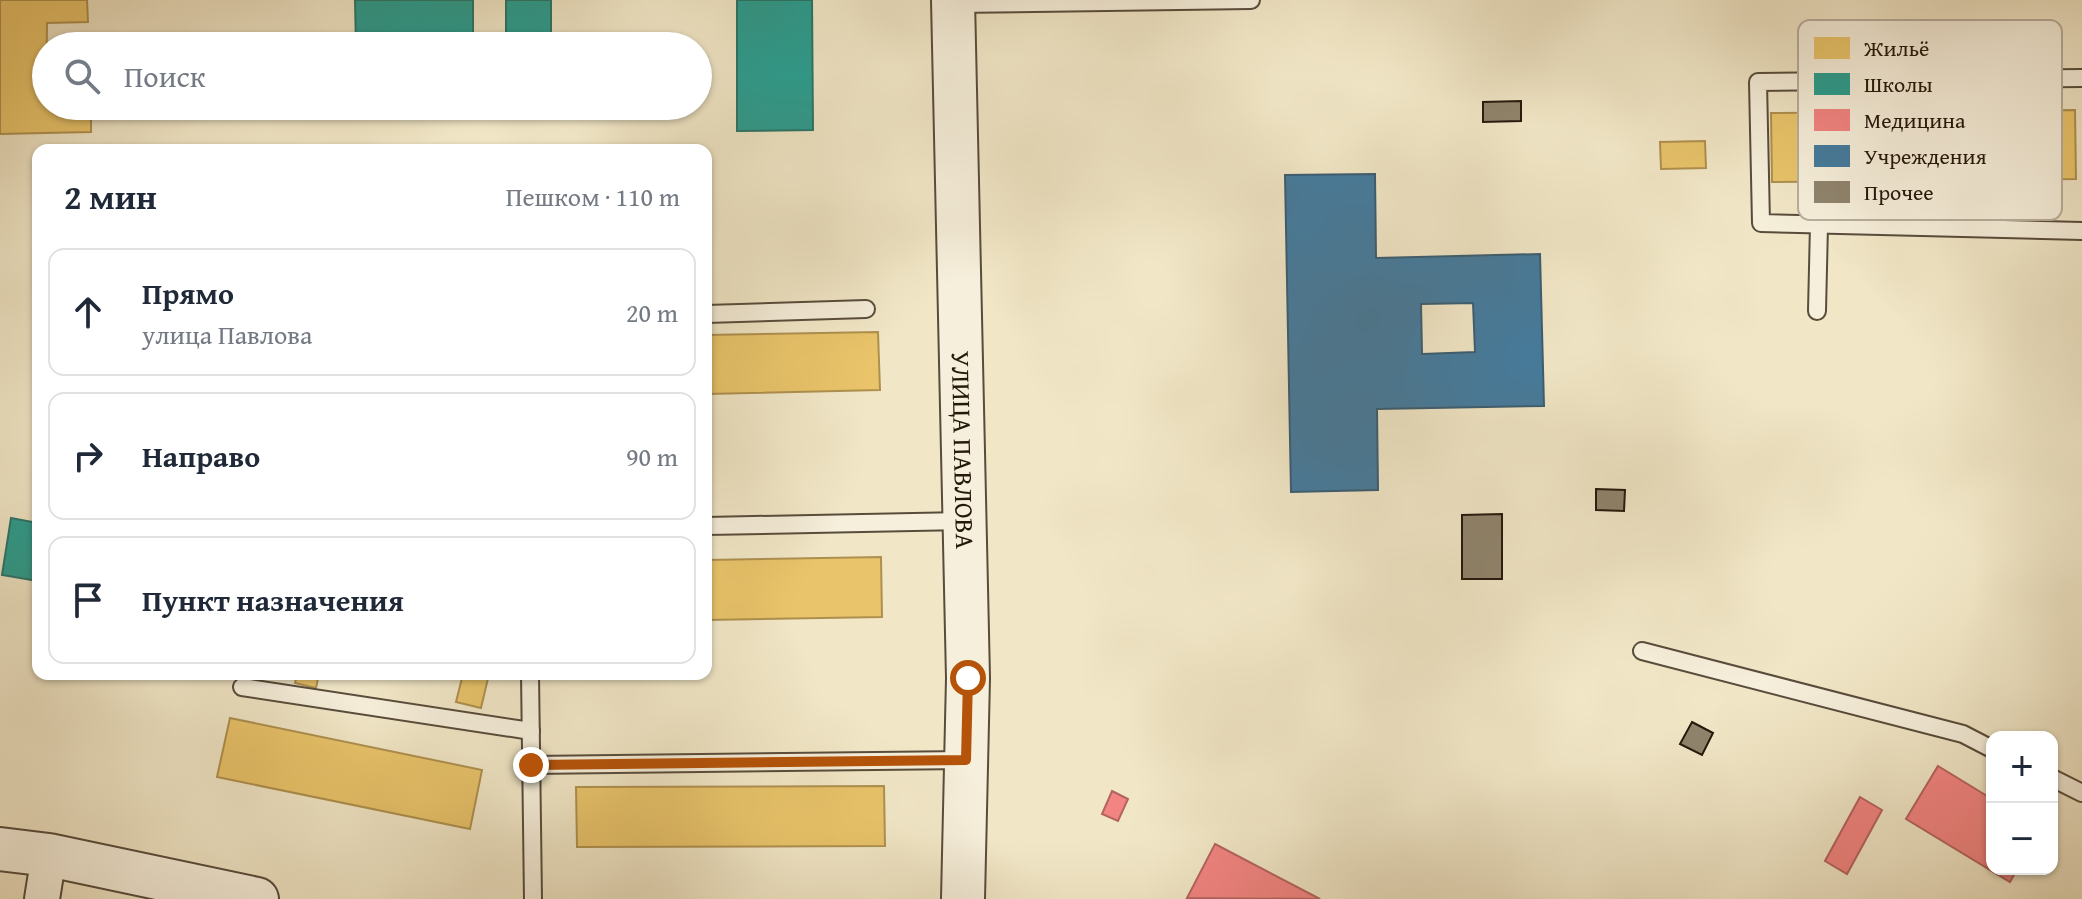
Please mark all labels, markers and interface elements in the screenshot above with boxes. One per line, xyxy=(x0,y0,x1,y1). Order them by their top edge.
legend xyxy=(1798,20,2062,220)
search box xyxy=(32,32,712,120)
text: Жильё xyxy=(1863,32,1929,64)
icon: search xyxy=(60,54,104,98)
text: Поиск xyxy=(124,54,206,98)
text: Школы xyxy=(1864,68,1933,100)
text: Медицина xyxy=(1864,104,1966,136)
text: Учреждения xyxy=(1864,140,1987,172)
text: 2 мин xyxy=(64,172,157,221)
text: Прочее xyxy=(1864,176,1934,208)
text: Пешком · 110 m xyxy=(506,177,680,216)
text: Прямо xyxy=(142,271,234,315)
icon: ahead xyxy=(66,290,110,334)
text: 20 m xyxy=(626,293,678,332)
text: улица Павлова xyxy=(142,315,312,354)
street label: УЛИЦА ПАВЛОВА xyxy=(942,350,985,550)
icon: right xyxy=(66,434,110,478)
text: Направо xyxy=(142,434,260,478)
text: 90 m xyxy=(626,437,678,476)
icon: arrive xyxy=(66,578,110,622)
text: Пункт назначения xyxy=(142,578,404,622)
route start xyxy=(950,660,986,696)
map controls xyxy=(1986,731,2058,875)
button: + xyxy=(1986,731,2058,803)
route end xyxy=(513,747,549,783)
button: − xyxy=(1986,803,2058,875)

